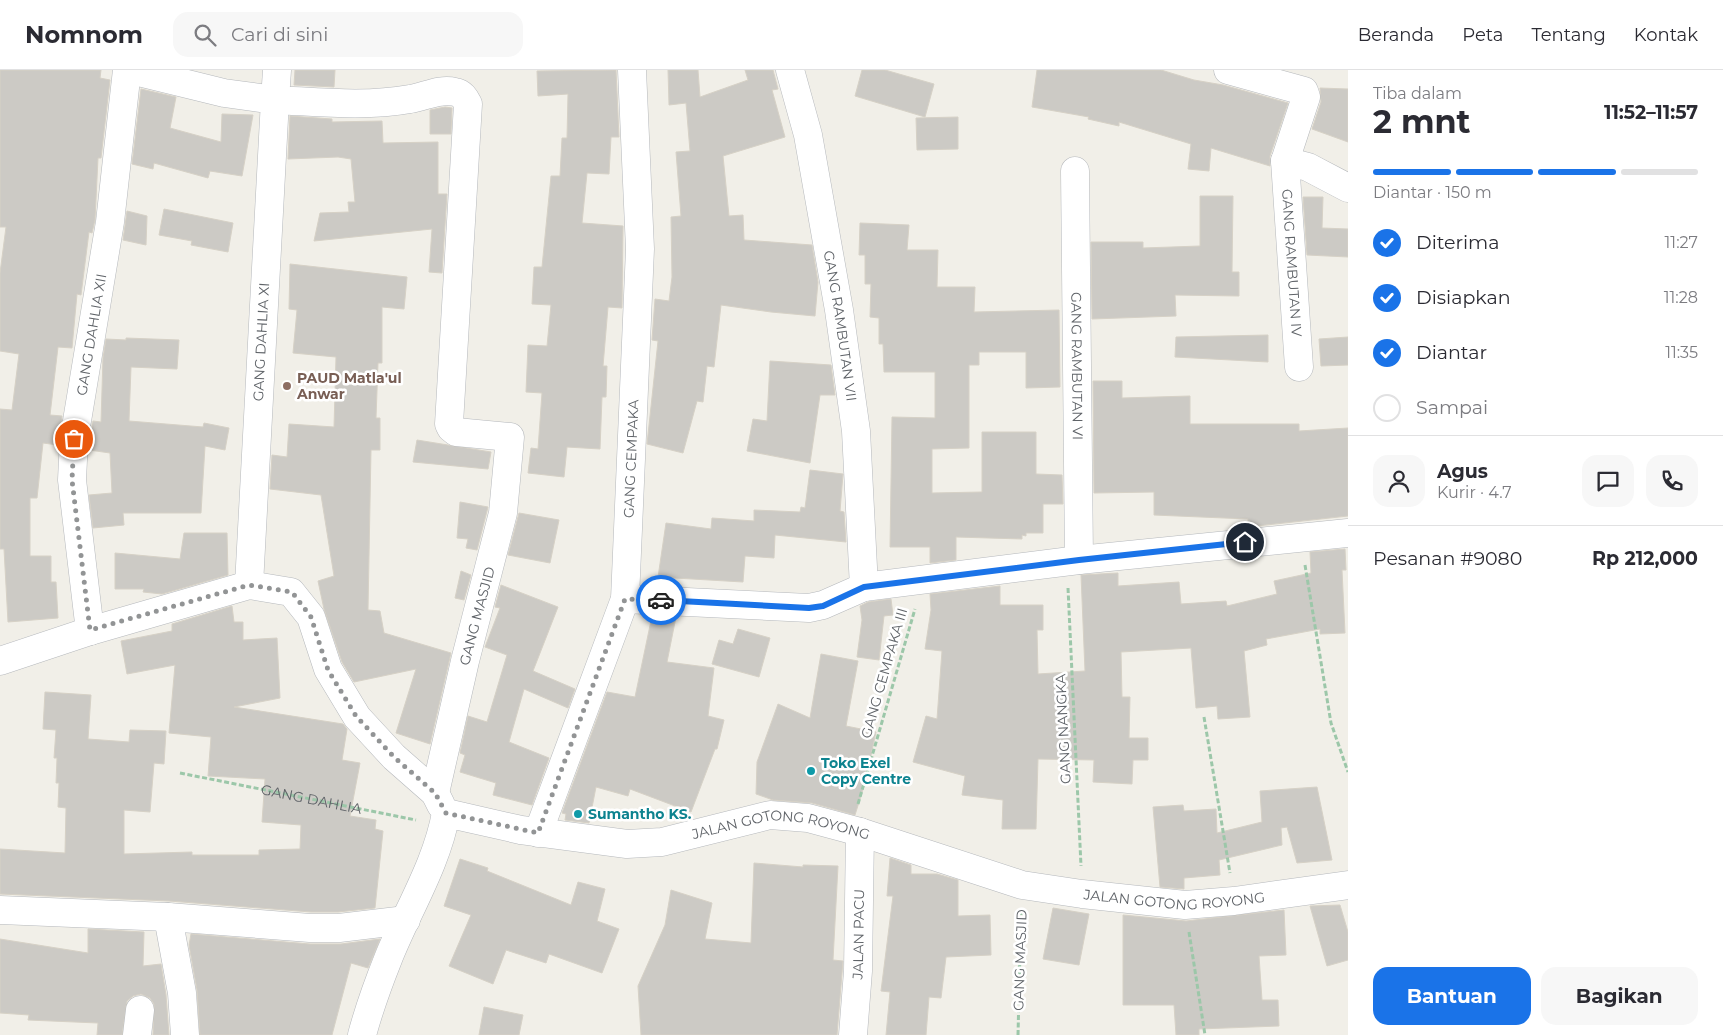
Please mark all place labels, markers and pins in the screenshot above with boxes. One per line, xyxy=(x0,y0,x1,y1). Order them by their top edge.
place label: PAUD Matla'ul Anwar xyxy=(296,369,402,403)
marker: PAUD Matla'ul Anwar xyxy=(281,380,293,392)
pin xyxy=(53,418,95,460)
pin xyxy=(1224,521,1266,563)
place label: Toko Exel Copy Centre xyxy=(821,754,911,788)
marker: Toko Exel Copy Centre xyxy=(805,765,817,777)
place label: Sumantho KS. xyxy=(588,805,692,823)
marker: Sumantho KS. xyxy=(572,808,584,820)

